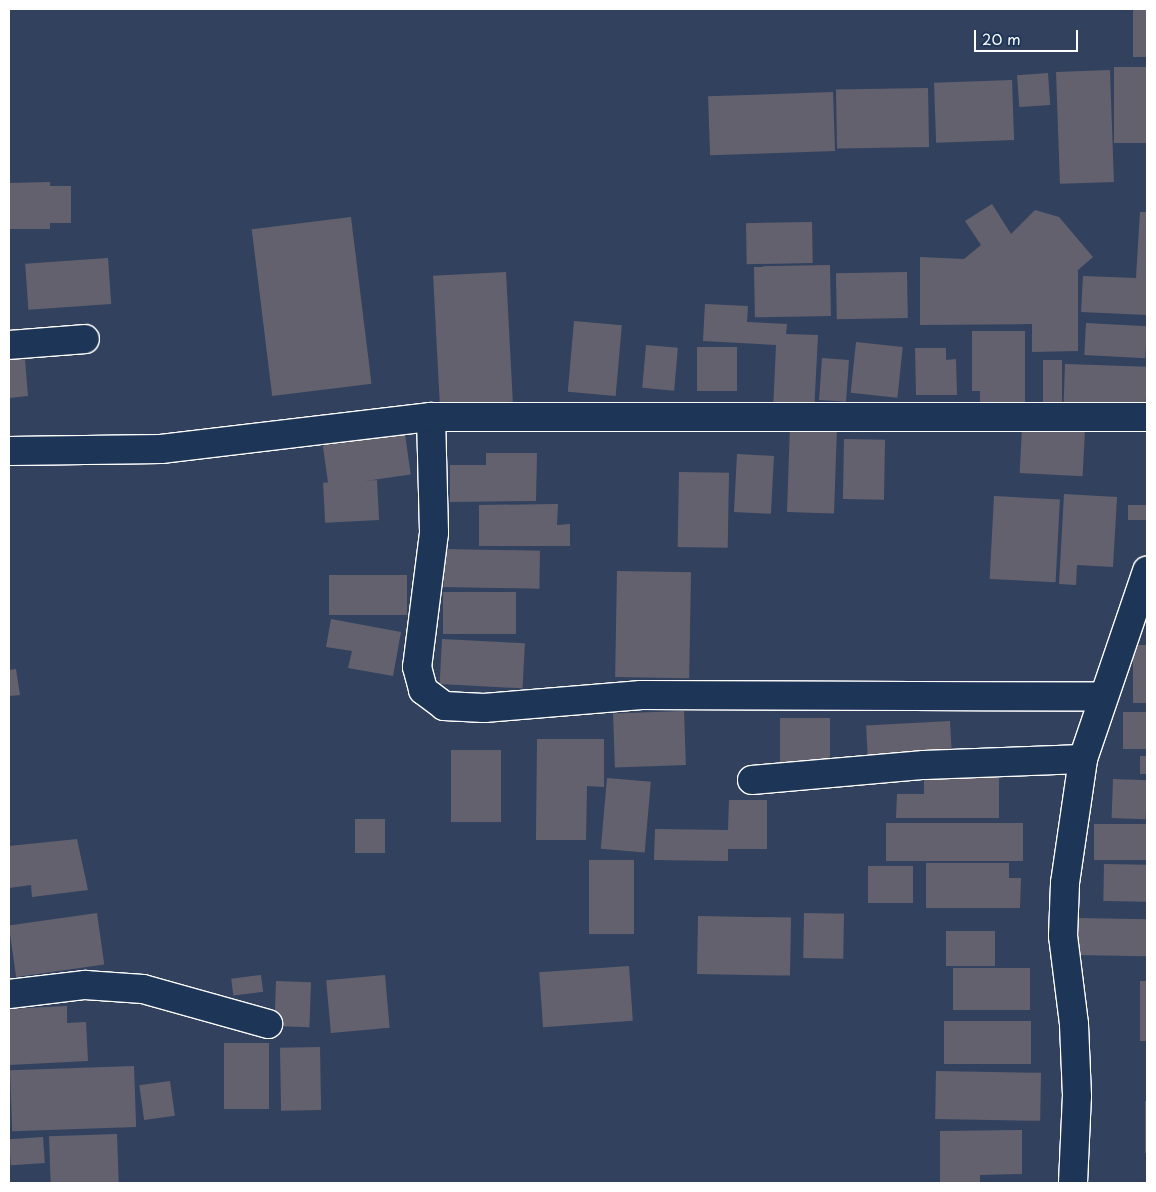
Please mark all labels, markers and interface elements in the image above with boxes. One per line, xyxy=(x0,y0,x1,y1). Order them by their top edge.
scale bar xyxy=(976,20,1080,52)
text: 20 m xyxy=(982,27,1021,50)

